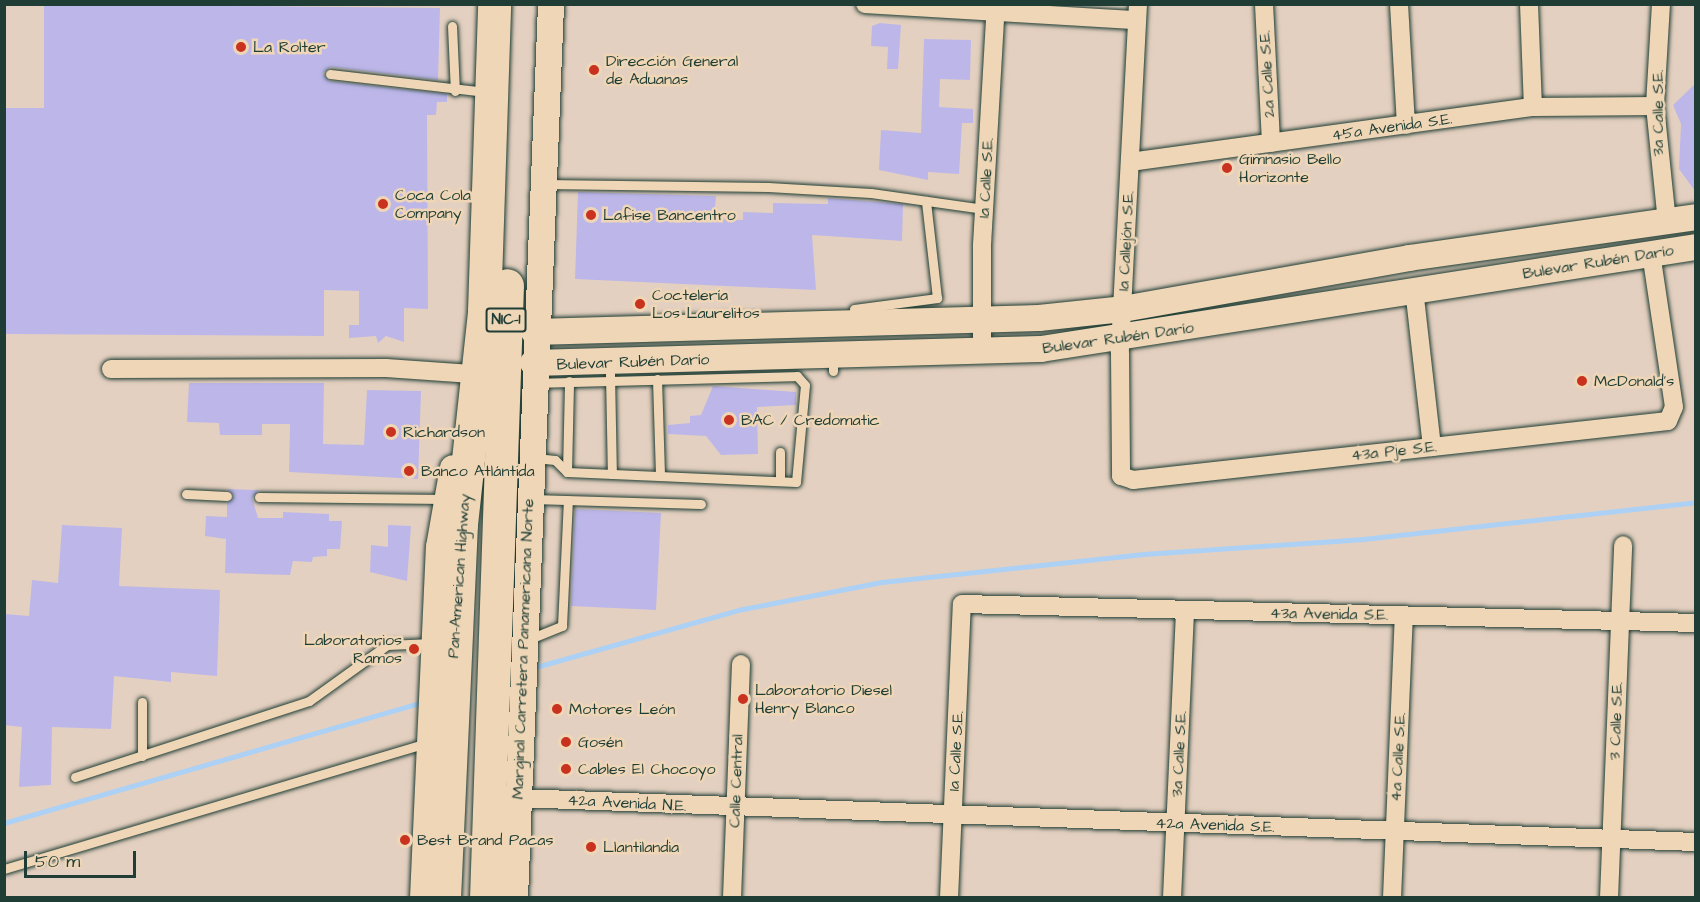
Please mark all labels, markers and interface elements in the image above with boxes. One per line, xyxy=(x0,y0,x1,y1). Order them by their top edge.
street label: 2a Calle S.E. xyxy=(1255,30,1279,118)
place label: La Rolter xyxy=(253,37,326,57)
marker: La Rolter xyxy=(234,40,248,54)
place label: Dirección General de Aduanas xyxy=(606,51,738,89)
marker: Dirección General de Aduanas xyxy=(587,63,601,77)
street label: 3a Calle S.E. xyxy=(1648,70,1668,156)
street label: 45a Avenida S.E. xyxy=(1331,109,1453,145)
street label: 1a Calle S.E. xyxy=(974,137,998,219)
place label: Gimnasio Bello Horizonte xyxy=(1239,149,1341,187)
marker: Gimnasio Bello Horizonte xyxy=(1220,161,1234,175)
place label: Coca Cola Company xyxy=(395,185,471,223)
street label: 1a Callejón S.E. xyxy=(1114,190,1138,292)
marker: Coca Cola Company xyxy=(376,197,390,211)
place label: Lafise Bancentro xyxy=(603,205,736,225)
marker: Lafise Bancentro xyxy=(584,208,598,222)
street label: Bulevar Rubén Darío xyxy=(1521,241,1675,283)
place label: Coctelería Los Laurelitos xyxy=(652,285,760,323)
marker: Coctelería Los Laurelitos xyxy=(633,297,647,311)
road number: NIC-1 xyxy=(485,308,527,332)
street label: Bulevar Rubén Darío xyxy=(1041,318,1195,358)
street label: Bulevar Rubén Darío xyxy=(556,350,710,374)
place label: McDonald's xyxy=(1594,371,1674,391)
marker: McDonald's xyxy=(1575,374,1589,388)
place label: BAC / Credomatic xyxy=(741,410,880,430)
marker: BAC / Credomatic xyxy=(722,413,736,427)
place label: Richardson xyxy=(403,422,485,442)
marker: Richardson xyxy=(384,425,398,439)
street label: 43a Pje S.E. xyxy=(1350,437,1438,465)
place label: Banco Atlántida xyxy=(421,461,535,481)
marker: Banco Atlántida xyxy=(402,464,416,478)
street label: Pan-American Highway xyxy=(444,493,474,659)
street label: Marginal Carretera Panamericana Norte xyxy=(508,498,538,800)
street label: 43a Avenida S.E. xyxy=(1270,603,1388,625)
place label: Laboratorios Ramos xyxy=(304,630,402,668)
marker: Laboratorios Ramos xyxy=(407,642,421,656)
place label: Laboratorio Diesel Henry Blanco xyxy=(755,680,892,718)
street label: 3 Calle S.E. xyxy=(1605,682,1627,760)
marker: Laboratorio Diesel Henry Blanco xyxy=(736,692,750,706)
place label: Motores León xyxy=(569,699,675,719)
marker: Motores León xyxy=(550,702,564,716)
street label: 1a Calle S.E. xyxy=(944,710,968,792)
street label: 3a Calle S.E. xyxy=(1167,710,1191,798)
street label: 4a Calle S.E. xyxy=(1386,712,1410,802)
place label: Gosén xyxy=(578,732,623,752)
street label: Calle Central xyxy=(725,734,747,828)
marker: Gosén xyxy=(559,735,573,749)
place label: Cables El Chocoyo xyxy=(578,759,716,779)
marker: Cables El Chocoyo xyxy=(559,762,573,776)
street label: 42a Avenida N.E. xyxy=(567,790,687,816)
street label: 42a Avenida S.E. xyxy=(1155,813,1275,837)
place label: Best Brand Pacas xyxy=(417,830,554,850)
marker: Best Brand Pacas xyxy=(398,833,412,847)
place label: Llantilandia xyxy=(603,837,679,857)
scale bar xyxy=(27,839,140,877)
marker: Llantilandia xyxy=(584,840,598,854)
text: 50 m xyxy=(35,849,80,874)

